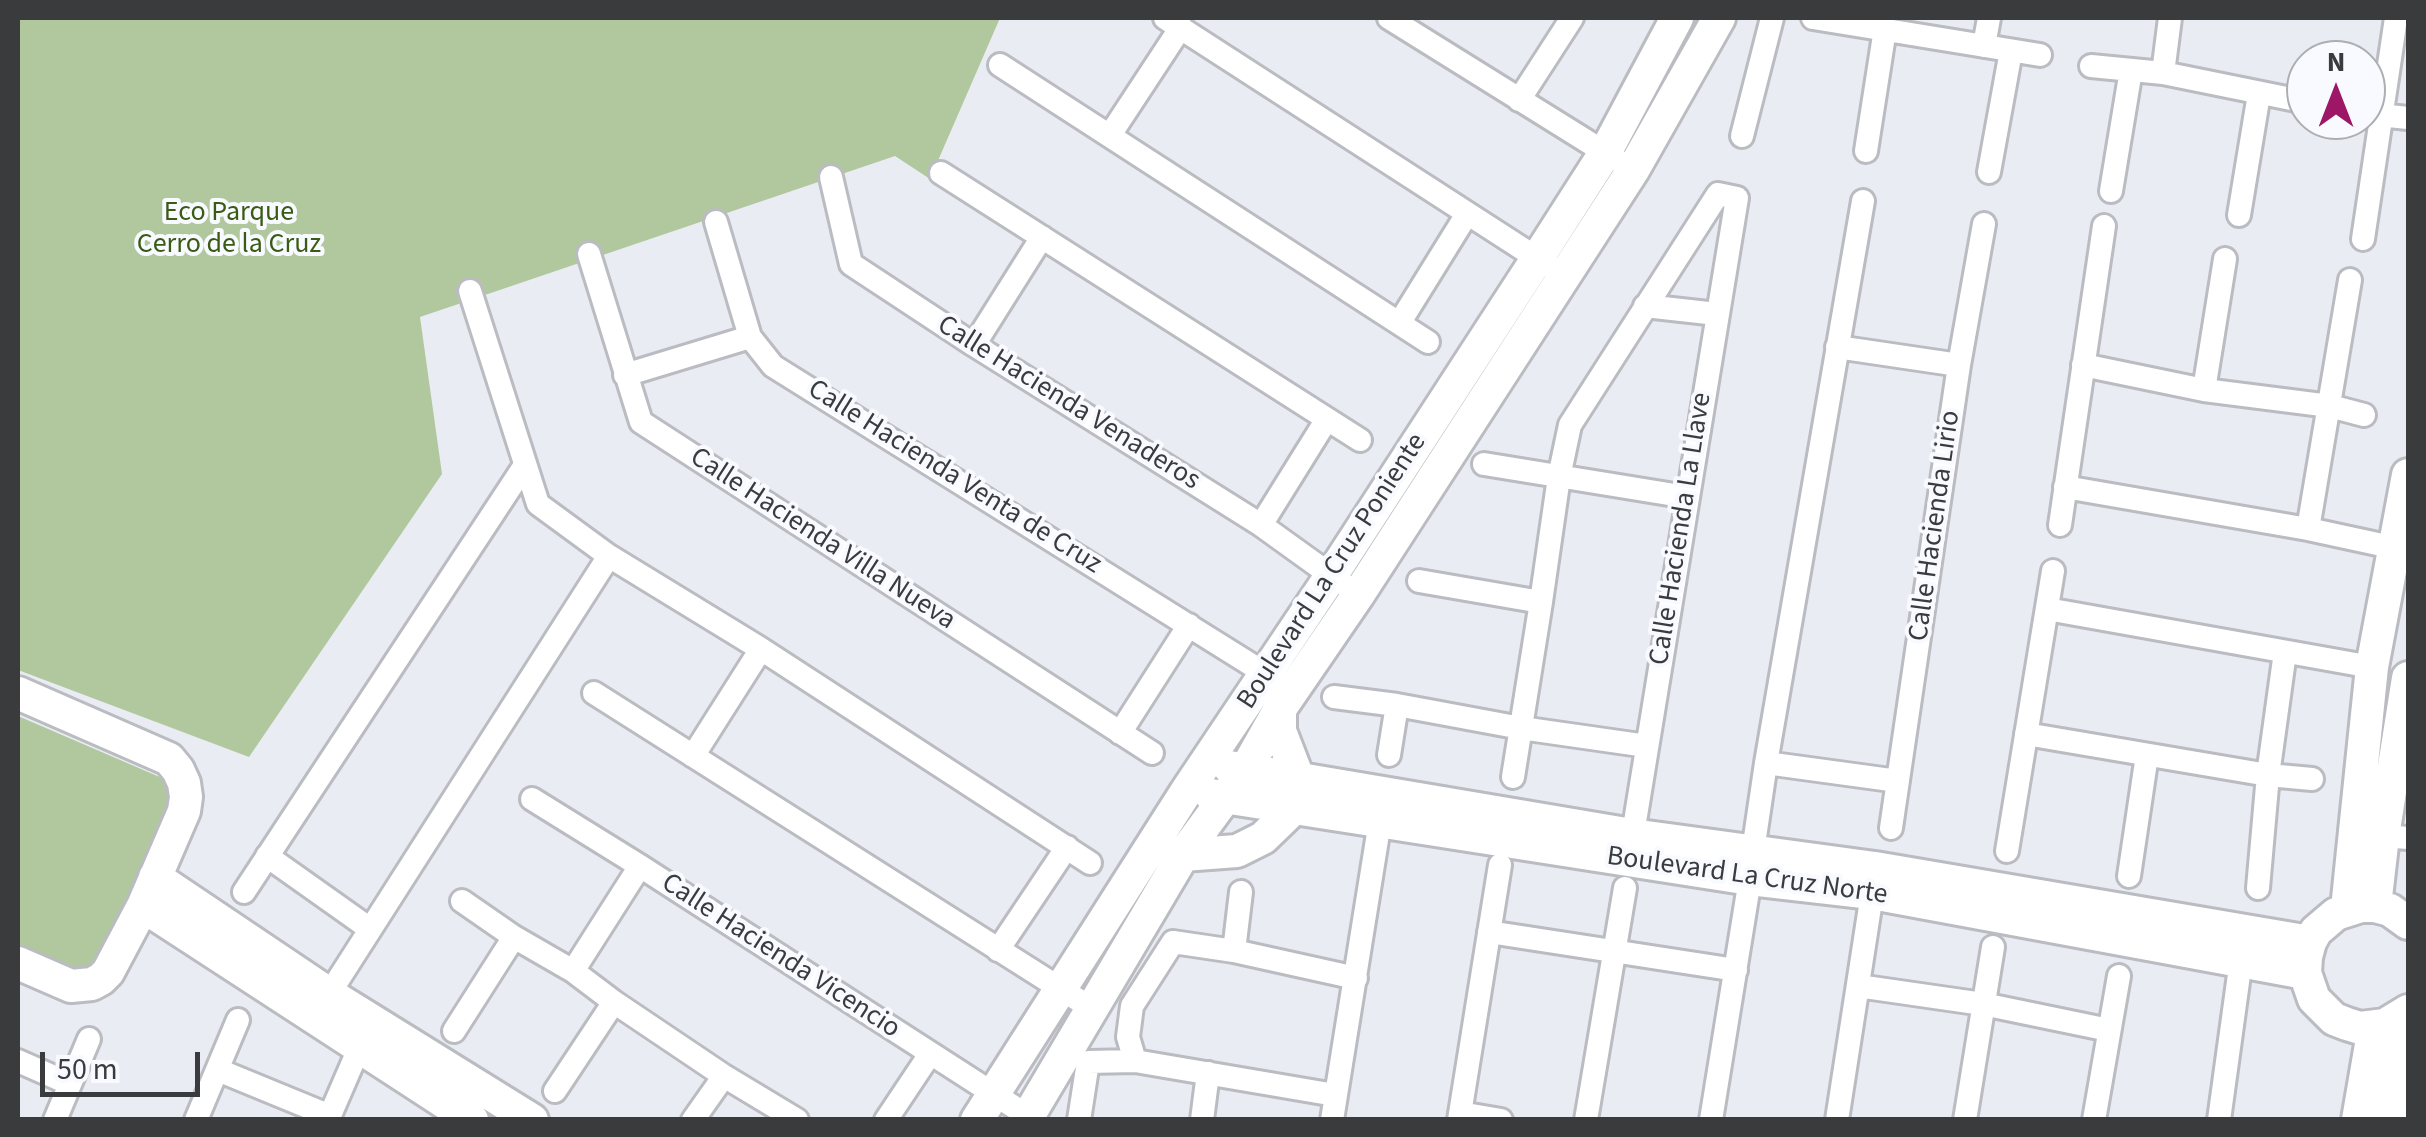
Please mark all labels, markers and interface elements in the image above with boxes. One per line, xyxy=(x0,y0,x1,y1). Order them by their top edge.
north arrow xyxy=(2286,40,2386,140)
text: N xyxy=(2327,42,2345,82)
park label: Eco Parque Cerro de la Cruz xyxy=(137,197,321,263)
street label: Calle Hacienda Venaderos xyxy=(930,309,1206,499)
street label: Calle Hacienda Venta de Cruz xyxy=(801,374,1107,582)
street label: Calle Hacienda La Llave xyxy=(1644,390,1720,668)
street label: Calle Hacienda Lirio xyxy=(1903,408,1969,644)
street label: Boulevard La Cruz Poniente xyxy=(1231,428,1435,716)
street label: Calle Hacienda Villa Nueva xyxy=(683,442,961,638)
street label: Boulevard La Cruz Norte xyxy=(1605,841,1889,913)
street label: Calle Hacienda Vicencio xyxy=(654,867,906,1047)
scale bar xyxy=(45,1032,205,1094)
text: 50 m xyxy=(57,1048,118,1091)

